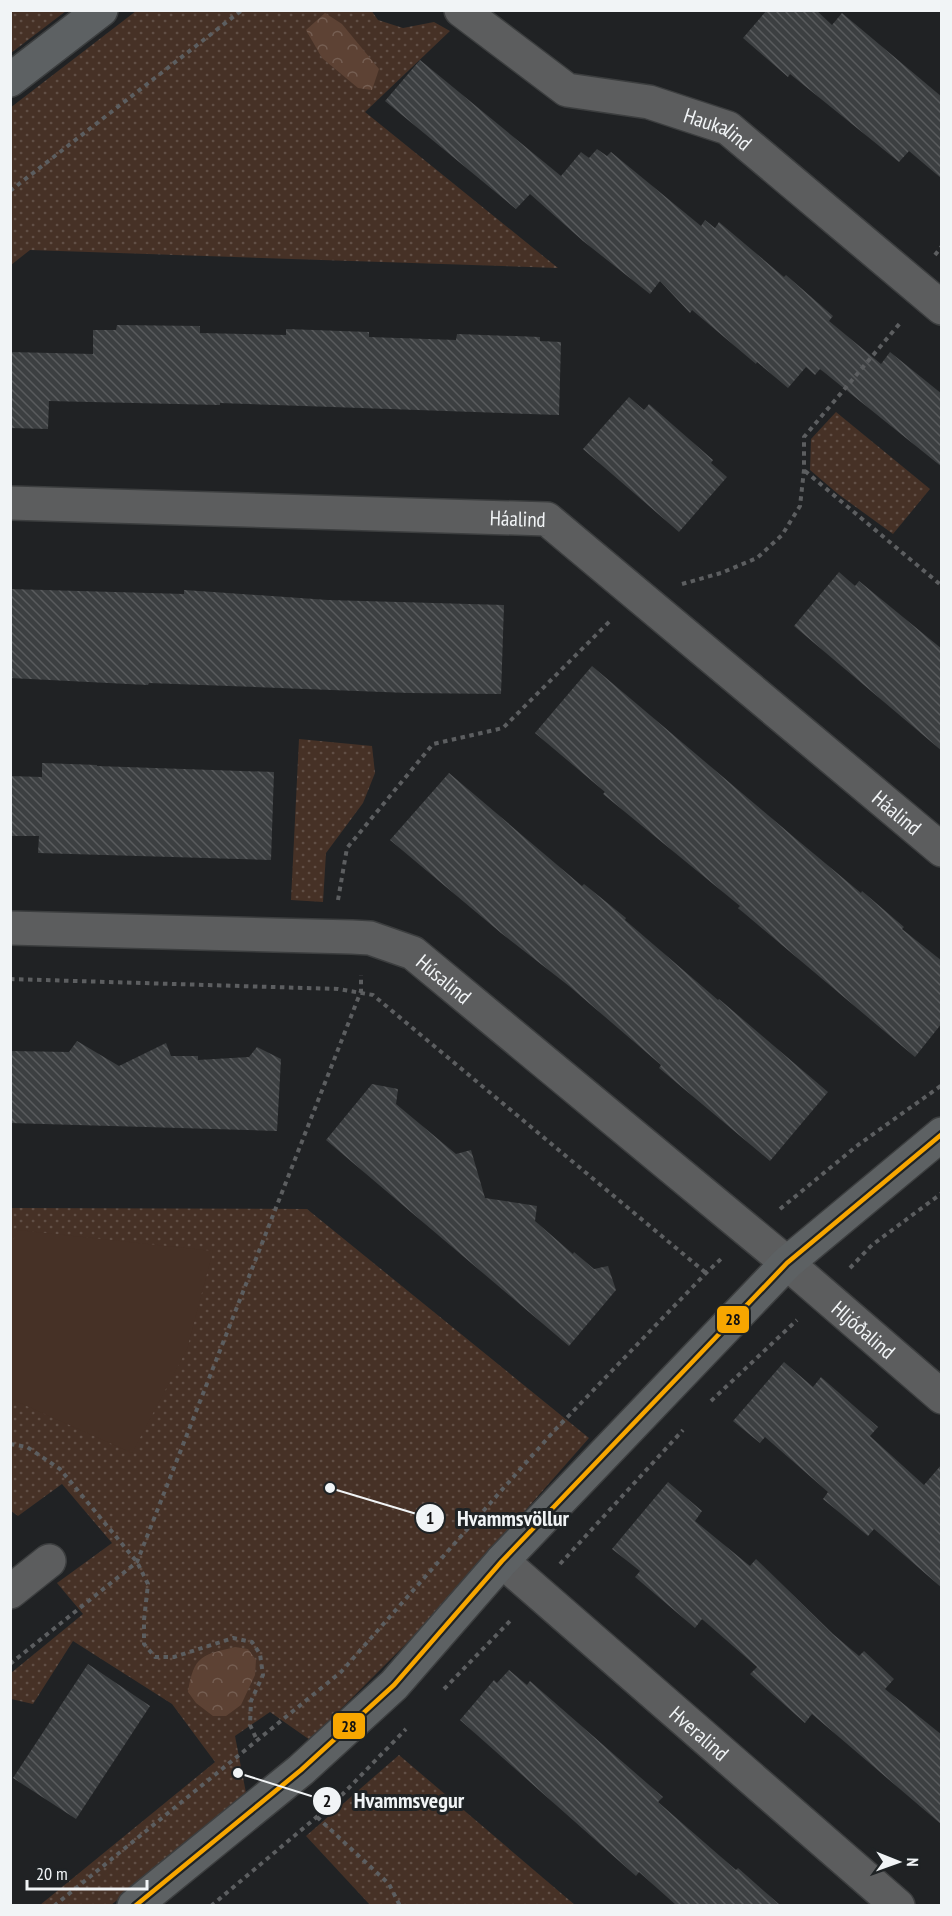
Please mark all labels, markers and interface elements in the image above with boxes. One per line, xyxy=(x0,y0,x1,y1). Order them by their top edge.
street label: Haukalind xyxy=(681,101,758,156)
street label: Háalind xyxy=(489,504,546,532)
street label: Háalind xyxy=(867,784,927,841)
street label: Húsalind xyxy=(411,948,477,1009)
street label: Hljóðalind xyxy=(826,1295,901,1364)
line badge: 28 xyxy=(716,1305,750,1334)
text: 28 xyxy=(725,1309,741,1329)
callout: Hvammsvöllur xyxy=(415,1498,581,1538)
text: Hvammsvöllur xyxy=(457,1504,569,1532)
text: 1 xyxy=(426,1506,434,1529)
street label: Hveralind xyxy=(664,1700,735,1766)
line badge: 28 xyxy=(332,1712,366,1740)
text: 28 xyxy=(341,1716,357,1736)
callout: Hvammsvegur xyxy=(312,1781,477,1821)
text: Hvammsvegur xyxy=(354,1786,465,1814)
text: 2 xyxy=(323,1789,331,1812)
north arrow xyxy=(868,1832,928,1892)
scale bar xyxy=(27,1853,147,1891)
text: N xyxy=(903,1858,923,1867)
text: 20 m xyxy=(36,1862,68,1885)

